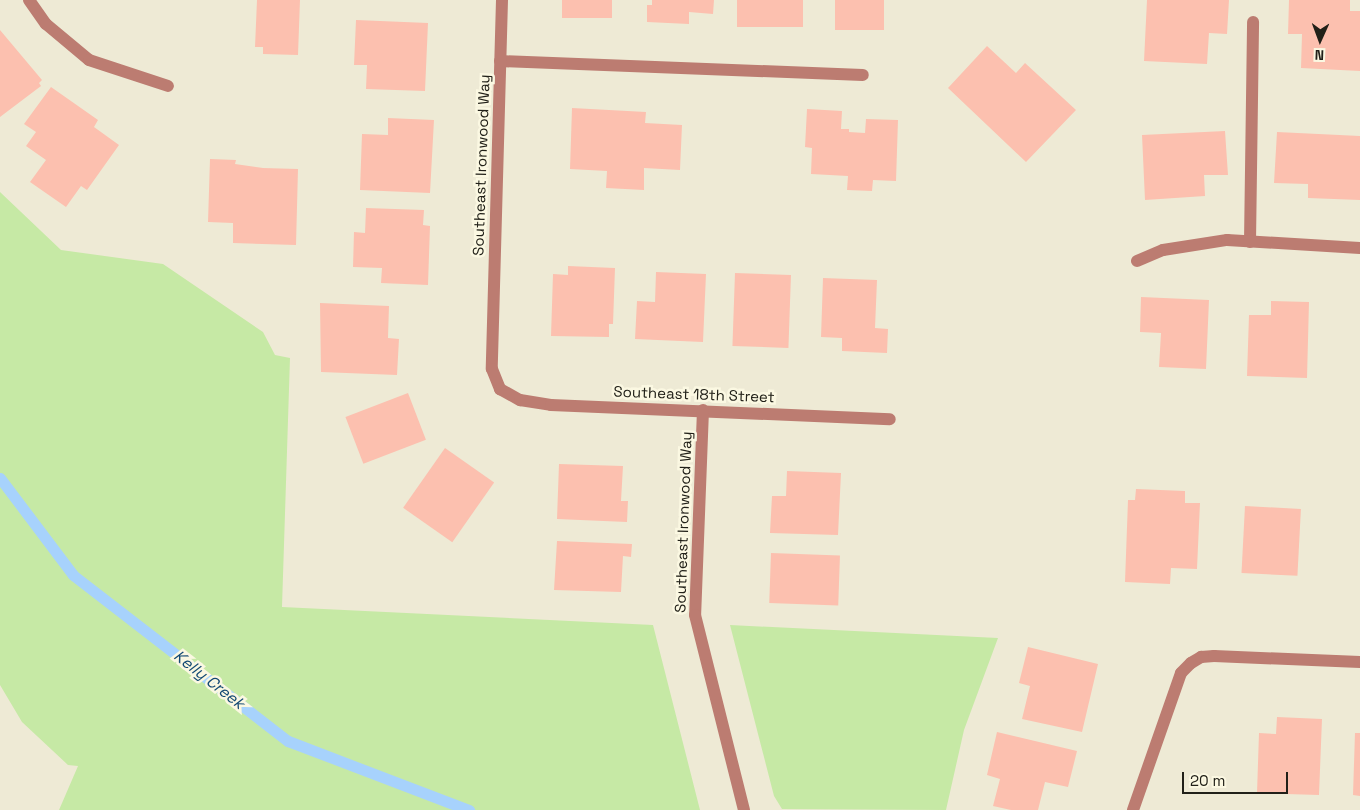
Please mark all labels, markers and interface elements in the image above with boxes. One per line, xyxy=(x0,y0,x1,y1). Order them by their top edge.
north arrow xyxy=(1295,15,1345,65)
text: N xyxy=(1314,46,1324,64)
street label: Southeast Ironwood Way xyxy=(469,74,493,256)
street label: Southeast 18th Street xyxy=(613,382,775,406)
street label: Southeast Ironwood Way xyxy=(671,431,695,613)
water label: Kelly Creek xyxy=(170,647,248,713)
scale bar xyxy=(1185,762,1291,794)
text: 20 m xyxy=(1190,771,1225,790)

